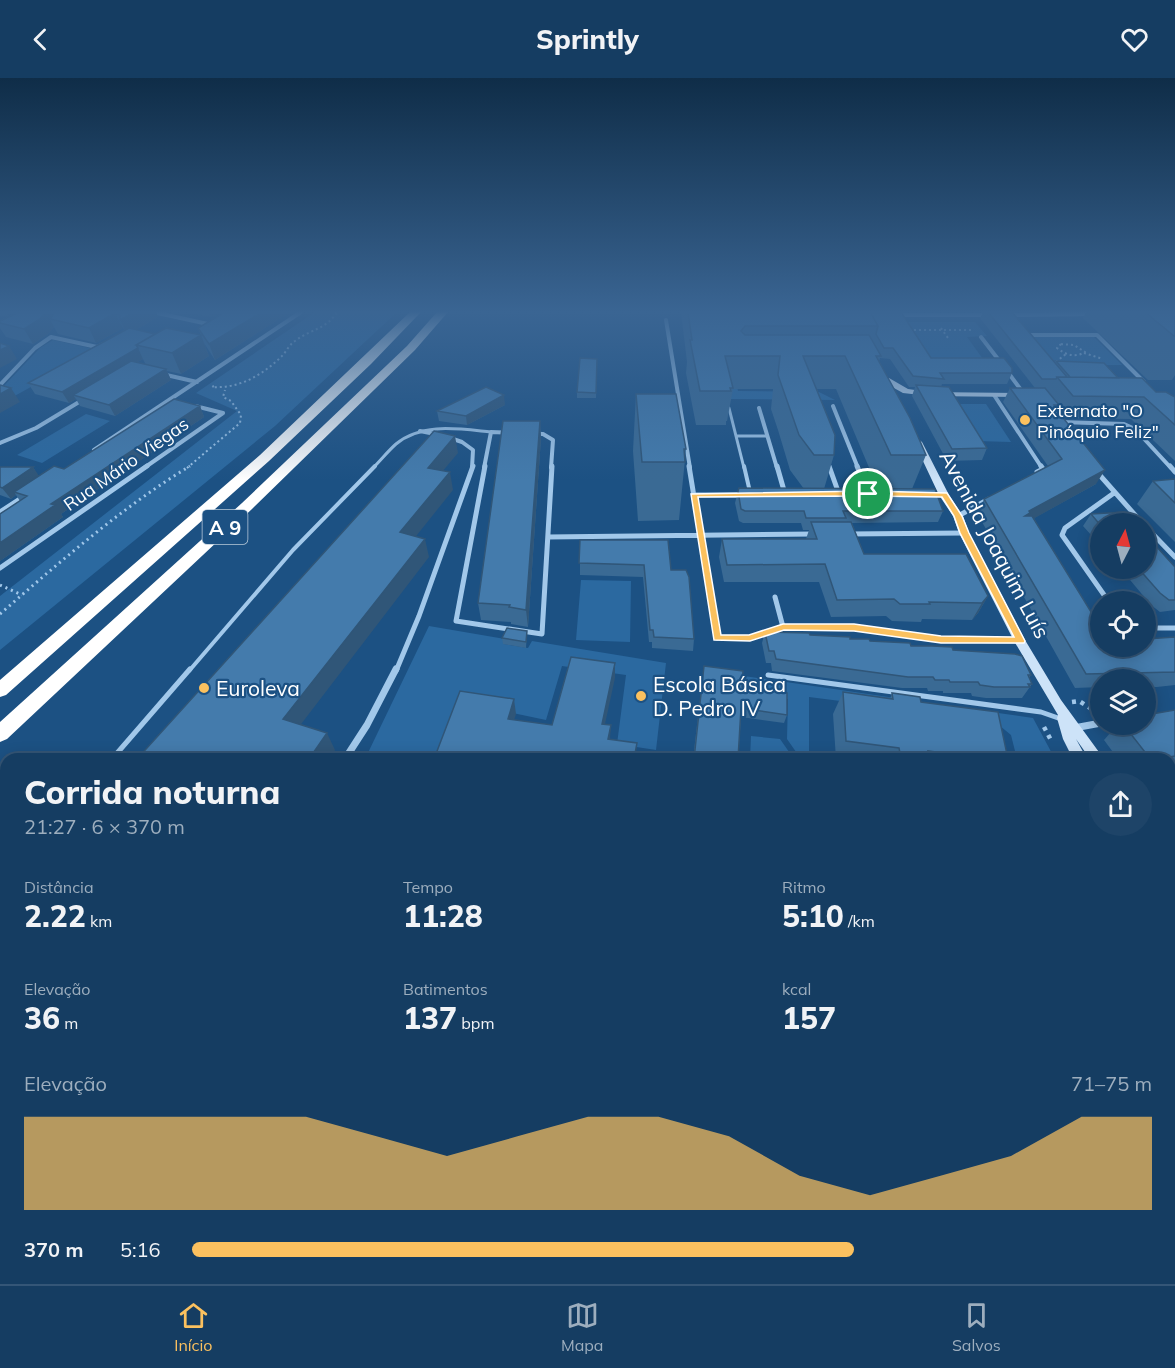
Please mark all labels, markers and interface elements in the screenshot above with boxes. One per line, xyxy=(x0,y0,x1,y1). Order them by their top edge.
text: Sprintly xyxy=(536,22,639,56)
icon: back xyxy=(24,23,57,56)
icon: heart xyxy=(1118,23,1151,56)
place label: Externato "O Pinóquio Feliz" xyxy=(1037,399,1159,443)
street label: Rua Mário Viegas xyxy=(59,412,193,516)
marker: Externato "O Pinóquio Feliz" xyxy=(1018,413,1032,427)
street label: Avenida Joaquim Luís xyxy=(934,446,1056,642)
pin xyxy=(842,468,893,519)
icon: arrive xyxy=(851,477,884,510)
road number: A 9 xyxy=(202,510,248,544)
north arrow xyxy=(1090,513,1156,579)
map controls xyxy=(1090,513,1156,735)
button: locate xyxy=(1090,591,1156,657)
button: layers xyxy=(1090,669,1156,735)
place label: Escola Básica D. Pedro IV xyxy=(653,671,786,721)
place label: Euroleva xyxy=(216,675,300,701)
marker: Euroleva xyxy=(197,681,211,695)
marker: Escola Básica D. Pedro IV xyxy=(634,689,648,703)
text: Corrida noturna xyxy=(24,771,280,812)
button: share xyxy=(1089,773,1152,836)
text: 21:27 · 6 × 370 m xyxy=(24,814,185,839)
text: Distância xyxy=(24,877,94,897)
text: Tempo xyxy=(403,877,453,897)
text: Ritmo xyxy=(782,877,826,897)
text: 2.22 xyxy=(24,897,86,935)
text: 11:28 xyxy=(403,897,483,935)
text: 5:10 xyxy=(782,897,844,935)
text: km xyxy=(86,911,112,931)
text: /km xyxy=(844,911,875,931)
text: Elevação xyxy=(24,979,90,999)
text: Batimentos xyxy=(403,979,488,999)
text: kcal xyxy=(782,979,811,999)
text: 36 xyxy=(24,999,60,1037)
text: 137 xyxy=(403,999,457,1037)
text: 157 xyxy=(782,999,836,1037)
text: m xyxy=(60,1013,78,1033)
text: bpm xyxy=(457,1013,494,1033)
text: Elevação xyxy=(24,1071,107,1096)
text: 71–75 m xyxy=(1071,1071,1152,1096)
text: 370 m xyxy=(24,1237,83,1262)
text: 5:16 xyxy=(120,1237,161,1262)
tab: Início xyxy=(174,1299,212,1355)
tab: Mapa xyxy=(561,1299,603,1355)
tab: Salvos xyxy=(952,1299,1001,1355)

